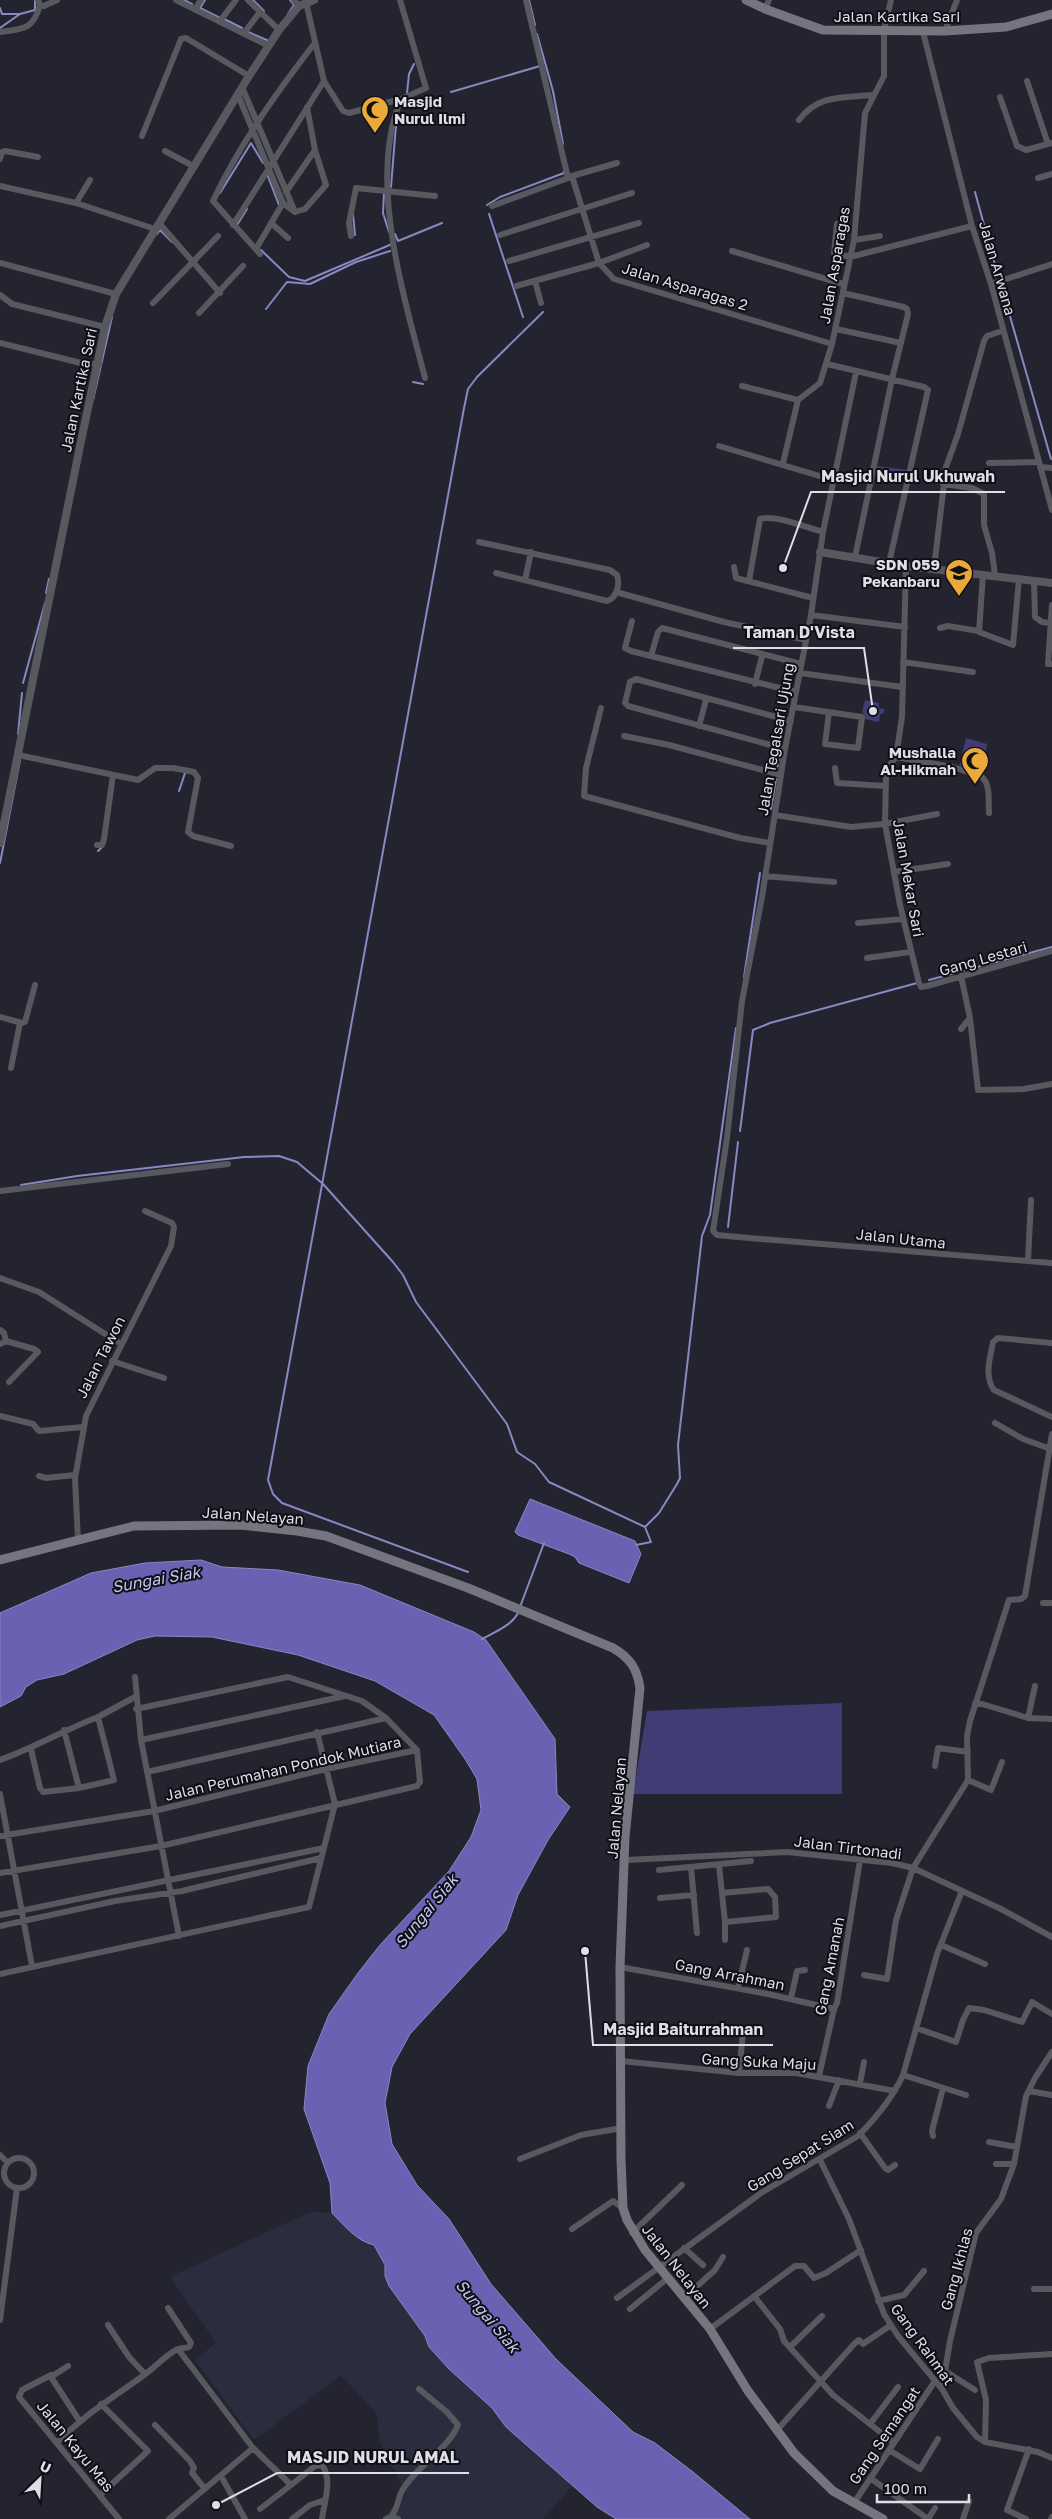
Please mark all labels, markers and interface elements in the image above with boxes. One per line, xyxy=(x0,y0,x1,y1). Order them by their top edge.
street label: Jalan Kartika Sari xyxy=(834,7,960,25)
place label: Masjid Nurul Ilmi xyxy=(394,92,465,127)
mosque icon: Masjid Nurul Ilmi xyxy=(360,95,390,134)
street label: Jalan Asparagas xyxy=(815,205,853,325)
street label: Jalan Arwana xyxy=(976,219,1020,317)
street label: Jalan Asparagas 2 xyxy=(620,258,750,314)
street label: Jalan Kartika Sari xyxy=(56,326,100,454)
callout: Masjid Nurul Ukhuwah xyxy=(811,461,1005,492)
text: Masjid Nurul Ukhuwah xyxy=(821,466,995,486)
place label: SDN 059 Pekanbaru xyxy=(862,555,940,590)
school or university icon: SDN 059 Pekanbaru xyxy=(944,558,974,597)
callout: Taman D'Vista xyxy=(733,617,864,648)
text: Taman D'Vista xyxy=(743,622,855,642)
street label: Jalan Tegalsari Ujung xyxy=(753,661,797,817)
place label: Mushalla Al-Hikmah xyxy=(880,743,956,778)
mosque icon: Mushalla Al-Hikmah xyxy=(960,746,990,785)
street label: Jalan Mekar Sari xyxy=(890,818,928,938)
street label: Gang Lestari xyxy=(937,937,1029,979)
street label: Jalan Utama xyxy=(855,1224,947,1252)
street label: Jalan Tawon xyxy=(72,1313,128,1401)
street label: Jalan Nelayan xyxy=(202,1502,304,1528)
water label: Sungai Siak xyxy=(110,1561,204,1597)
street label: Jalan Perumahan Pondok Mutiara xyxy=(163,1732,403,1804)
street label: Jalan Nelayan xyxy=(603,1757,629,1859)
street label: Jalan Tirtonadi xyxy=(793,1831,903,1863)
water label: Sungai Siak xyxy=(390,1868,463,1952)
street label: Gang Amanah xyxy=(811,1915,847,2017)
street label: Gang Arrahman xyxy=(674,1955,786,1993)
callout: Masjid Baiturrahman xyxy=(593,2014,773,2045)
text: Masjid Baiturrahman xyxy=(603,2019,763,2039)
street label: Gang Suka Maju xyxy=(701,2049,817,2073)
street label: Gang Sepat Siam xyxy=(743,2115,857,2195)
street label: Jalan Nelayan xyxy=(639,2220,715,2312)
street label: Gang Ikhlas xyxy=(936,2226,976,2312)
water label: Sungai Siak xyxy=(452,2275,526,2358)
street label: Gang Rahmat xyxy=(887,2300,959,2388)
street label: Gang Semangat xyxy=(845,2383,923,2487)
street label: Jalan Kayu Mas xyxy=(34,2397,118,2495)
callout: MASJID NURUL AMAL xyxy=(277,2442,469,2473)
text: MASJID NURUL AMAL xyxy=(287,2447,459,2467)
north arrow xyxy=(15,2454,65,2504)
text: U xyxy=(37,2457,54,2477)
scale bar xyxy=(877,2472,970,2504)
text: 100 m xyxy=(884,2479,927,2497)

